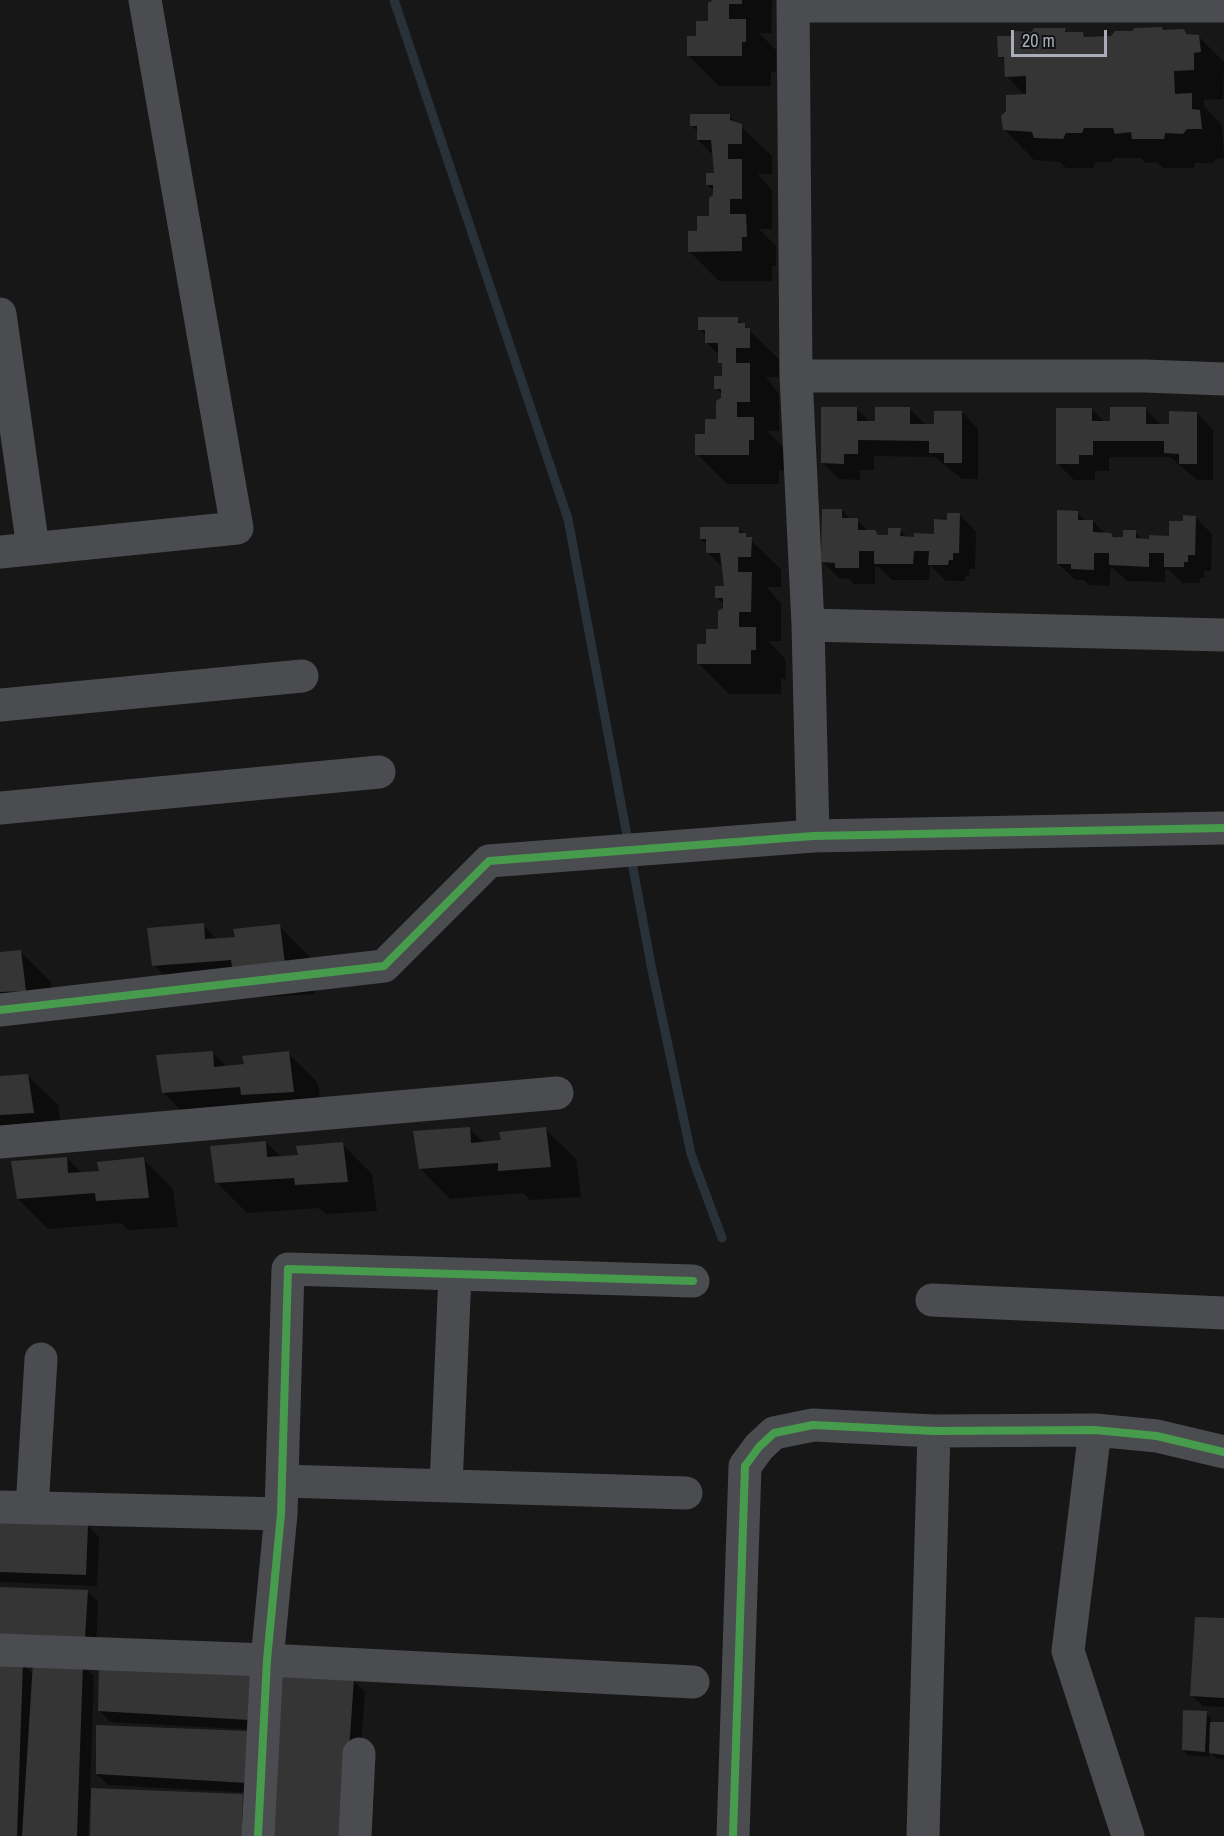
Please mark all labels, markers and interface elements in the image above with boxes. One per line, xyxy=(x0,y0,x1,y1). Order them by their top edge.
scale bar xyxy=(1014,18,1110,56)
text: 20 m xyxy=(1022,28,1055,53)

